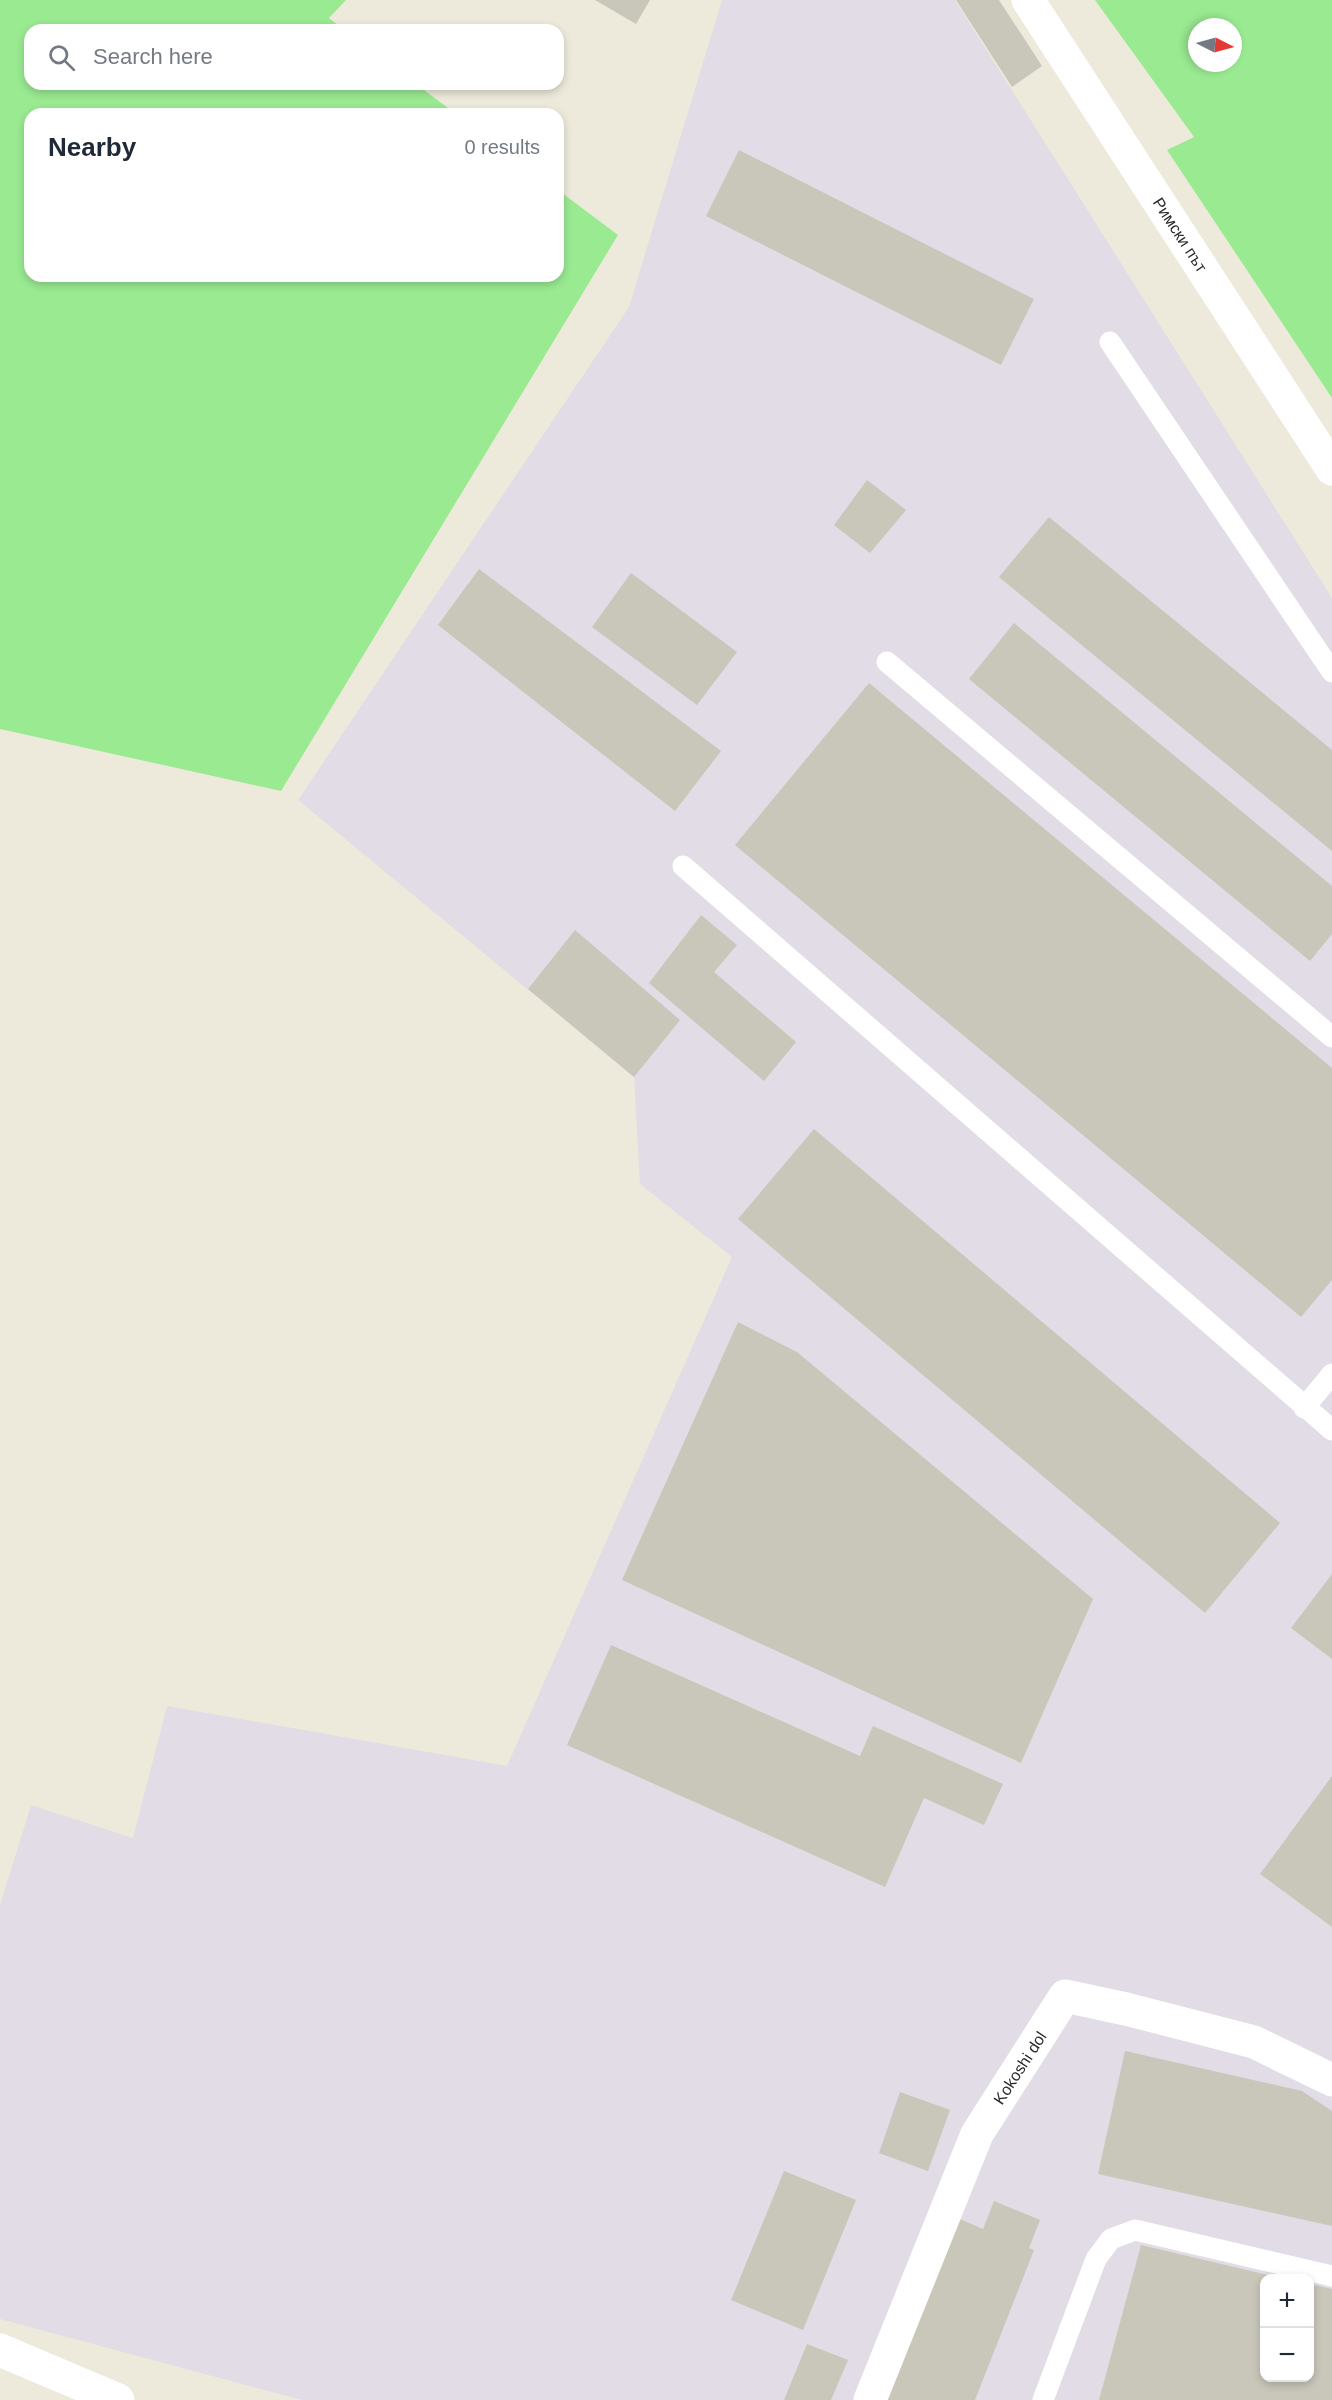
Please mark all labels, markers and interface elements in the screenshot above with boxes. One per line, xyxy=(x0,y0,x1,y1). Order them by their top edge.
north arrow xyxy=(1188,18,1242,72)
search box xyxy=(24,24,564,90)
icon: search xyxy=(45,41,78,74)
text: Search here xyxy=(93,44,213,69)
text: Nearby xyxy=(48,132,136,162)
text: 0 results xyxy=(464,136,540,158)
street label: Римски път xyxy=(1150,195,1211,276)
street label: Kokoshi dol xyxy=(990,2029,1050,2107)
map controls xyxy=(1260,2274,1314,2382)
button: + xyxy=(1260,2274,1314,2328)
button: − xyxy=(1260,2328,1314,2382)

